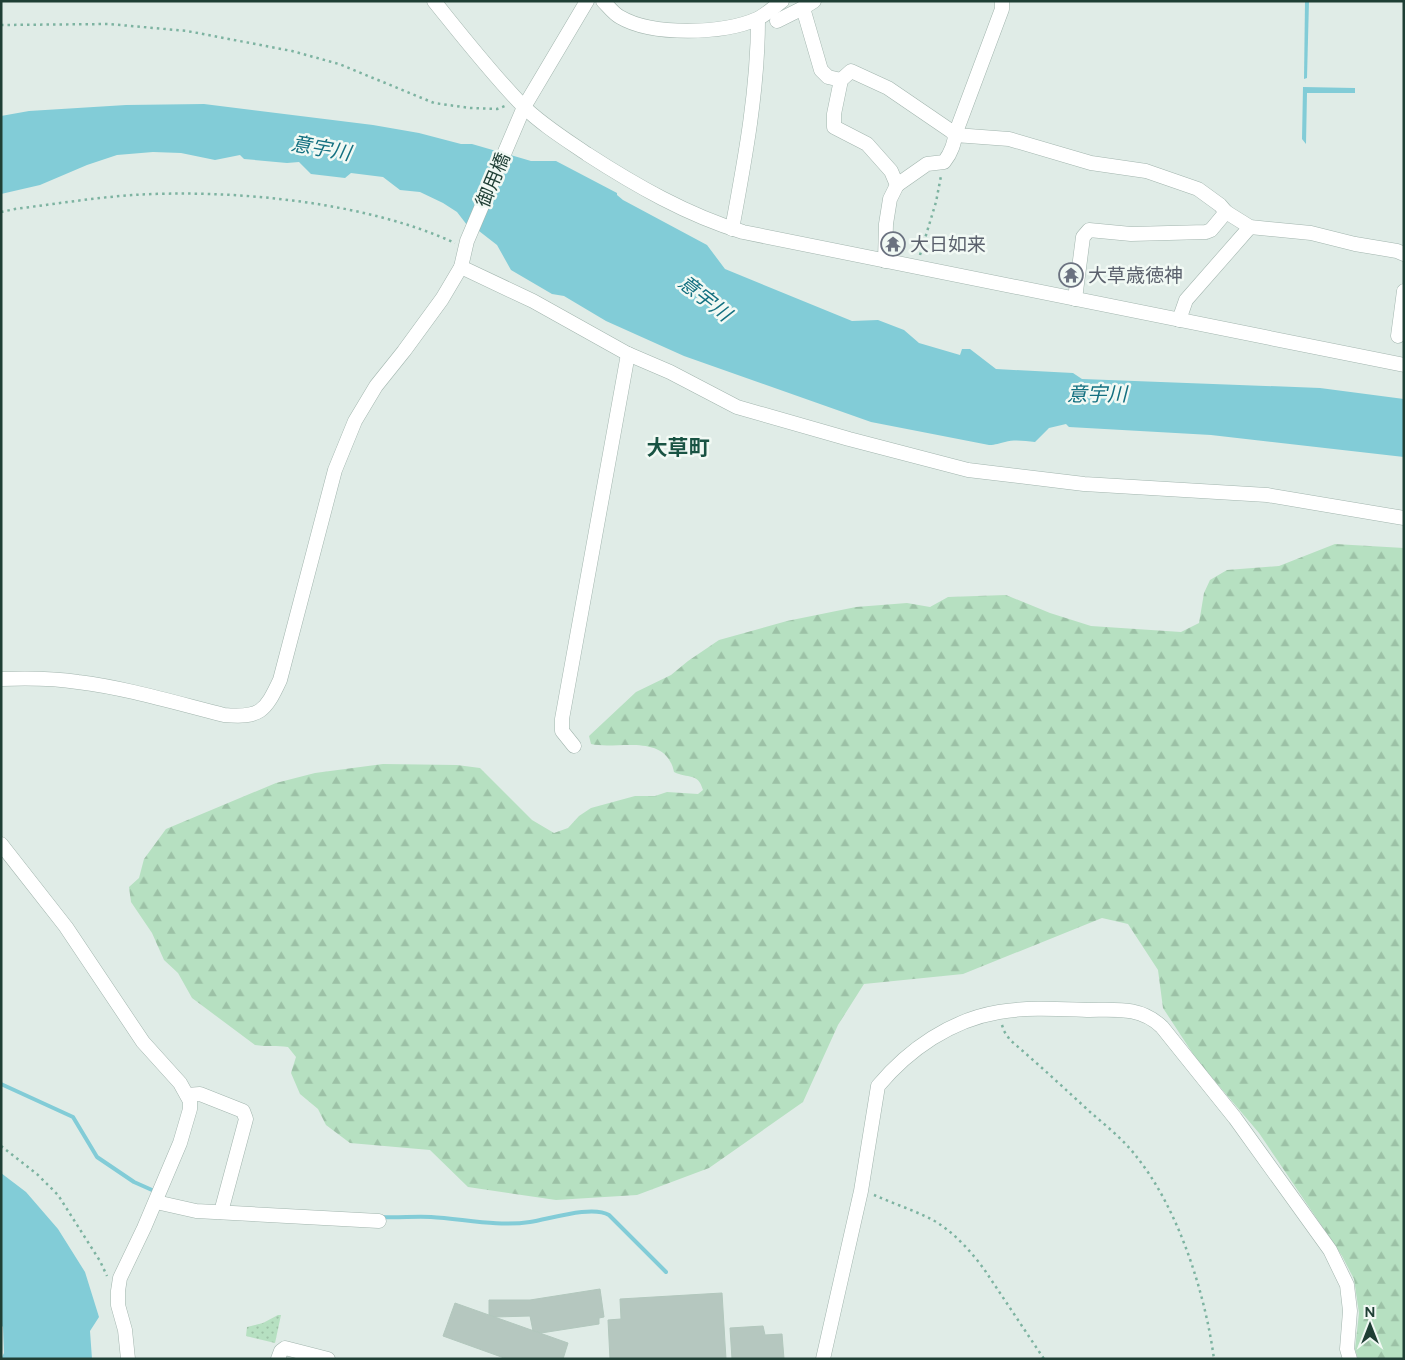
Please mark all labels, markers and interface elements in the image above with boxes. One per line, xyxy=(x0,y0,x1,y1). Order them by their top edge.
water label: 意宇川 xyxy=(289,131,355,165)
street label: 御用橋 xyxy=(471,149,515,211)
temple icon: 大日如来 xyxy=(880,231,906,257)
place label: 大日如来 xyxy=(910,233,986,256)
temple icon: 大草歳徳神 xyxy=(1058,262,1084,288)
place label: 大草歳徳神 xyxy=(1088,264,1183,287)
water label: 意宇川 xyxy=(674,270,738,327)
water label: 意宇川 xyxy=(1067,382,1129,406)
district label: 大草町 xyxy=(647,435,710,460)
north arrow xyxy=(1345,1300,1395,1350)
text: N xyxy=(1365,1304,1375,1321)

